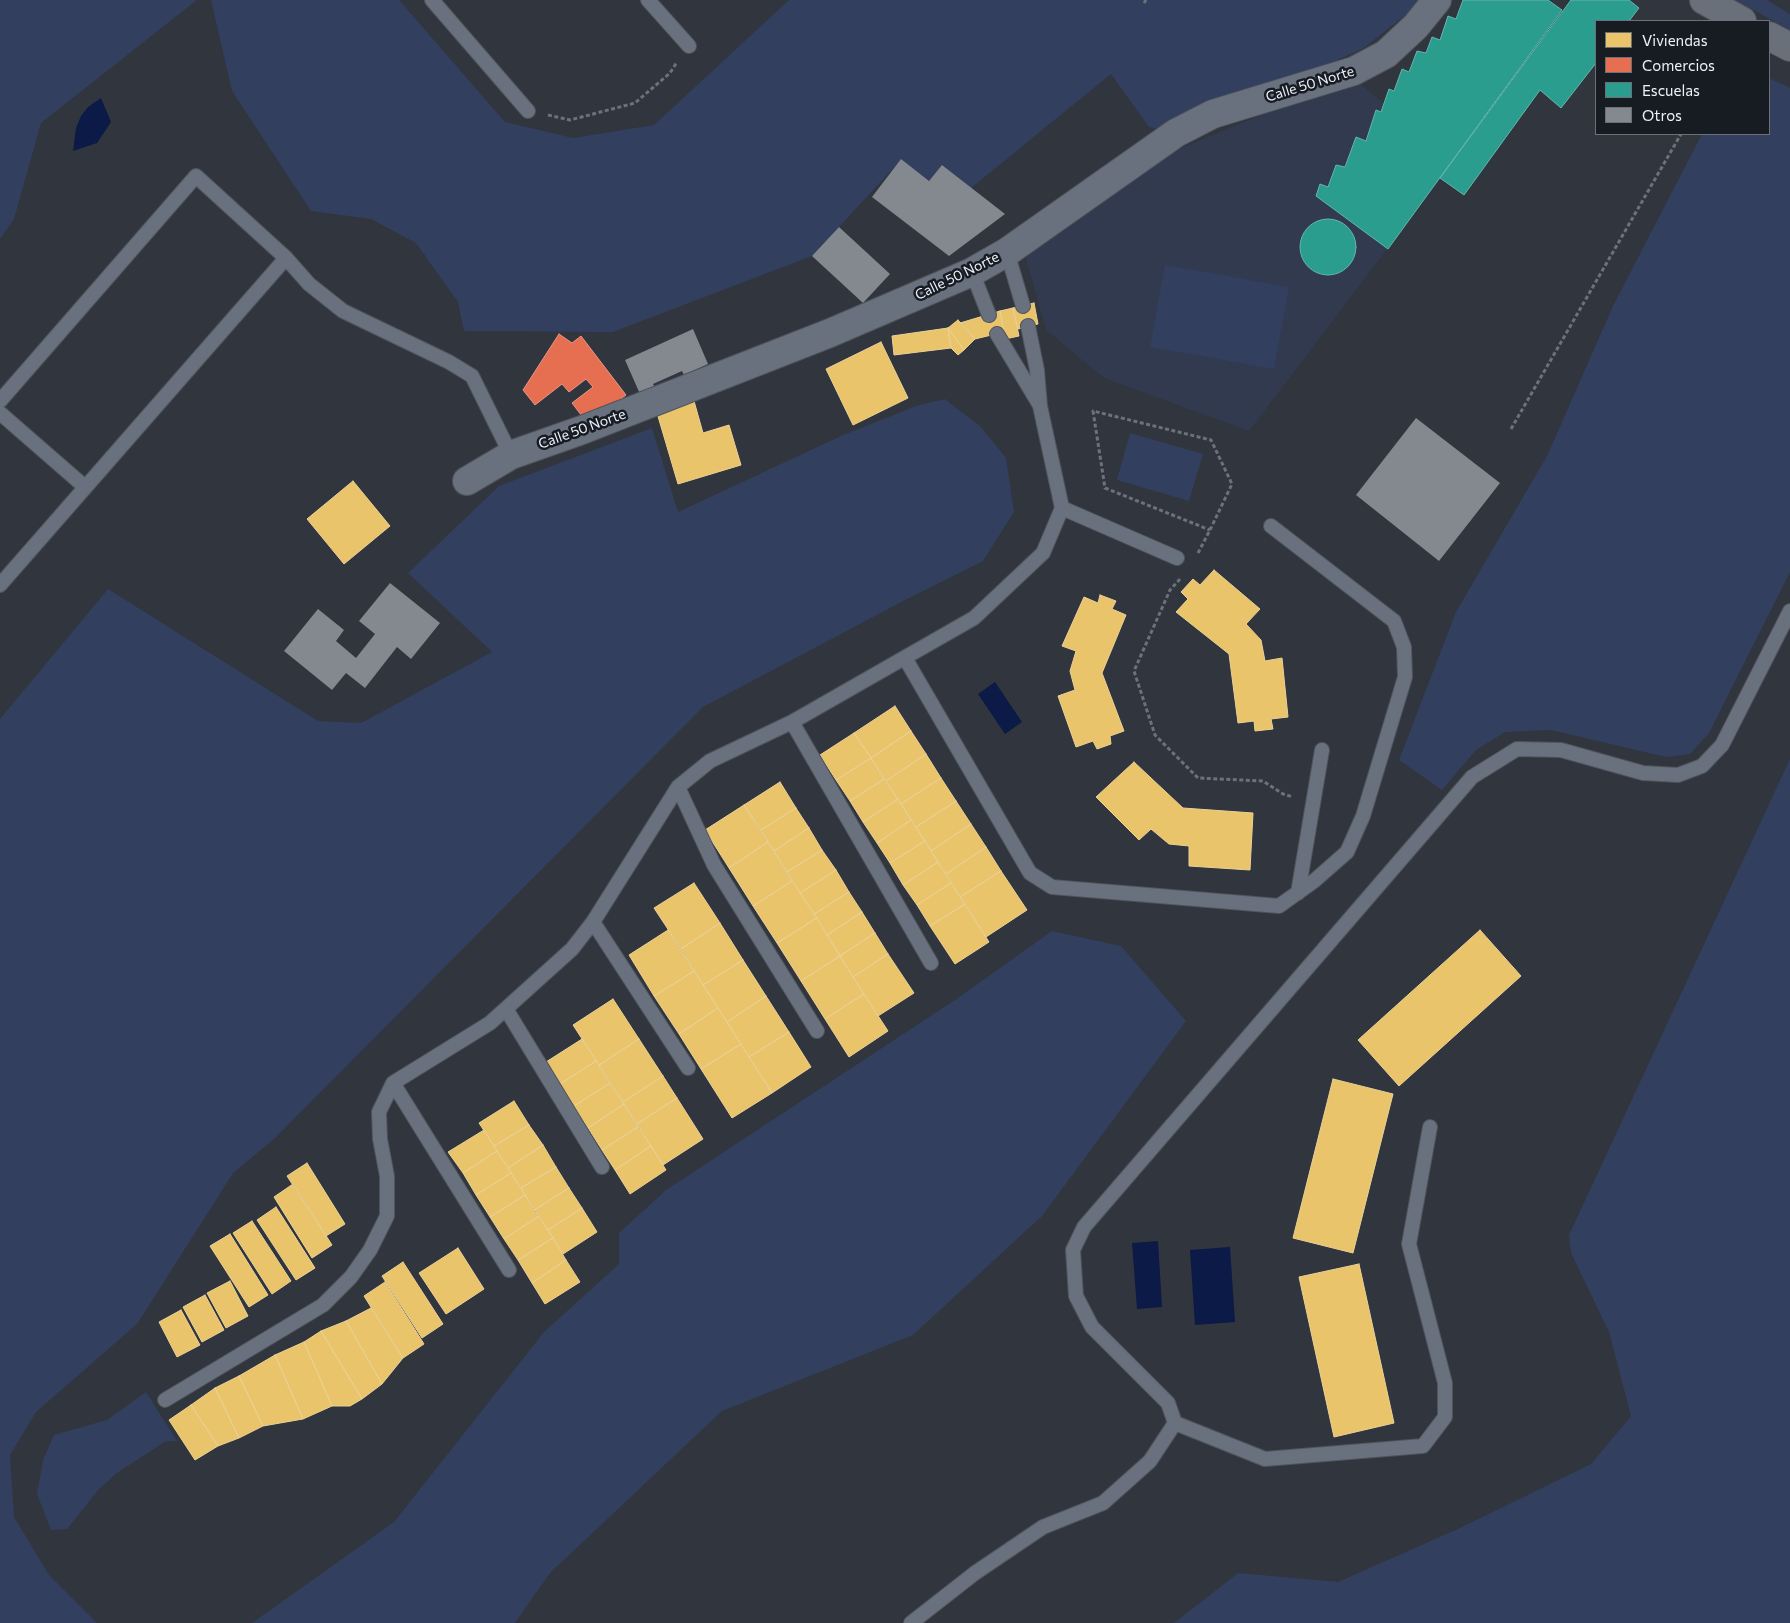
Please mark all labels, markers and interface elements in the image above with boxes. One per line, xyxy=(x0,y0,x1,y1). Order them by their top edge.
legend xyxy=(1595,20,1770,135)
text: Viviendas xyxy=(1642,31,1708,49)
text: Comercios xyxy=(1642,56,1715,74)
street label: Calle 50 Norte xyxy=(1264,63,1356,105)
text: Escuelas xyxy=(1642,81,1700,99)
text: Otros xyxy=(1642,106,1682,124)
street label: Calle 50 Norte xyxy=(912,248,1002,304)
street label: Calle 50 Norte xyxy=(536,405,628,453)

